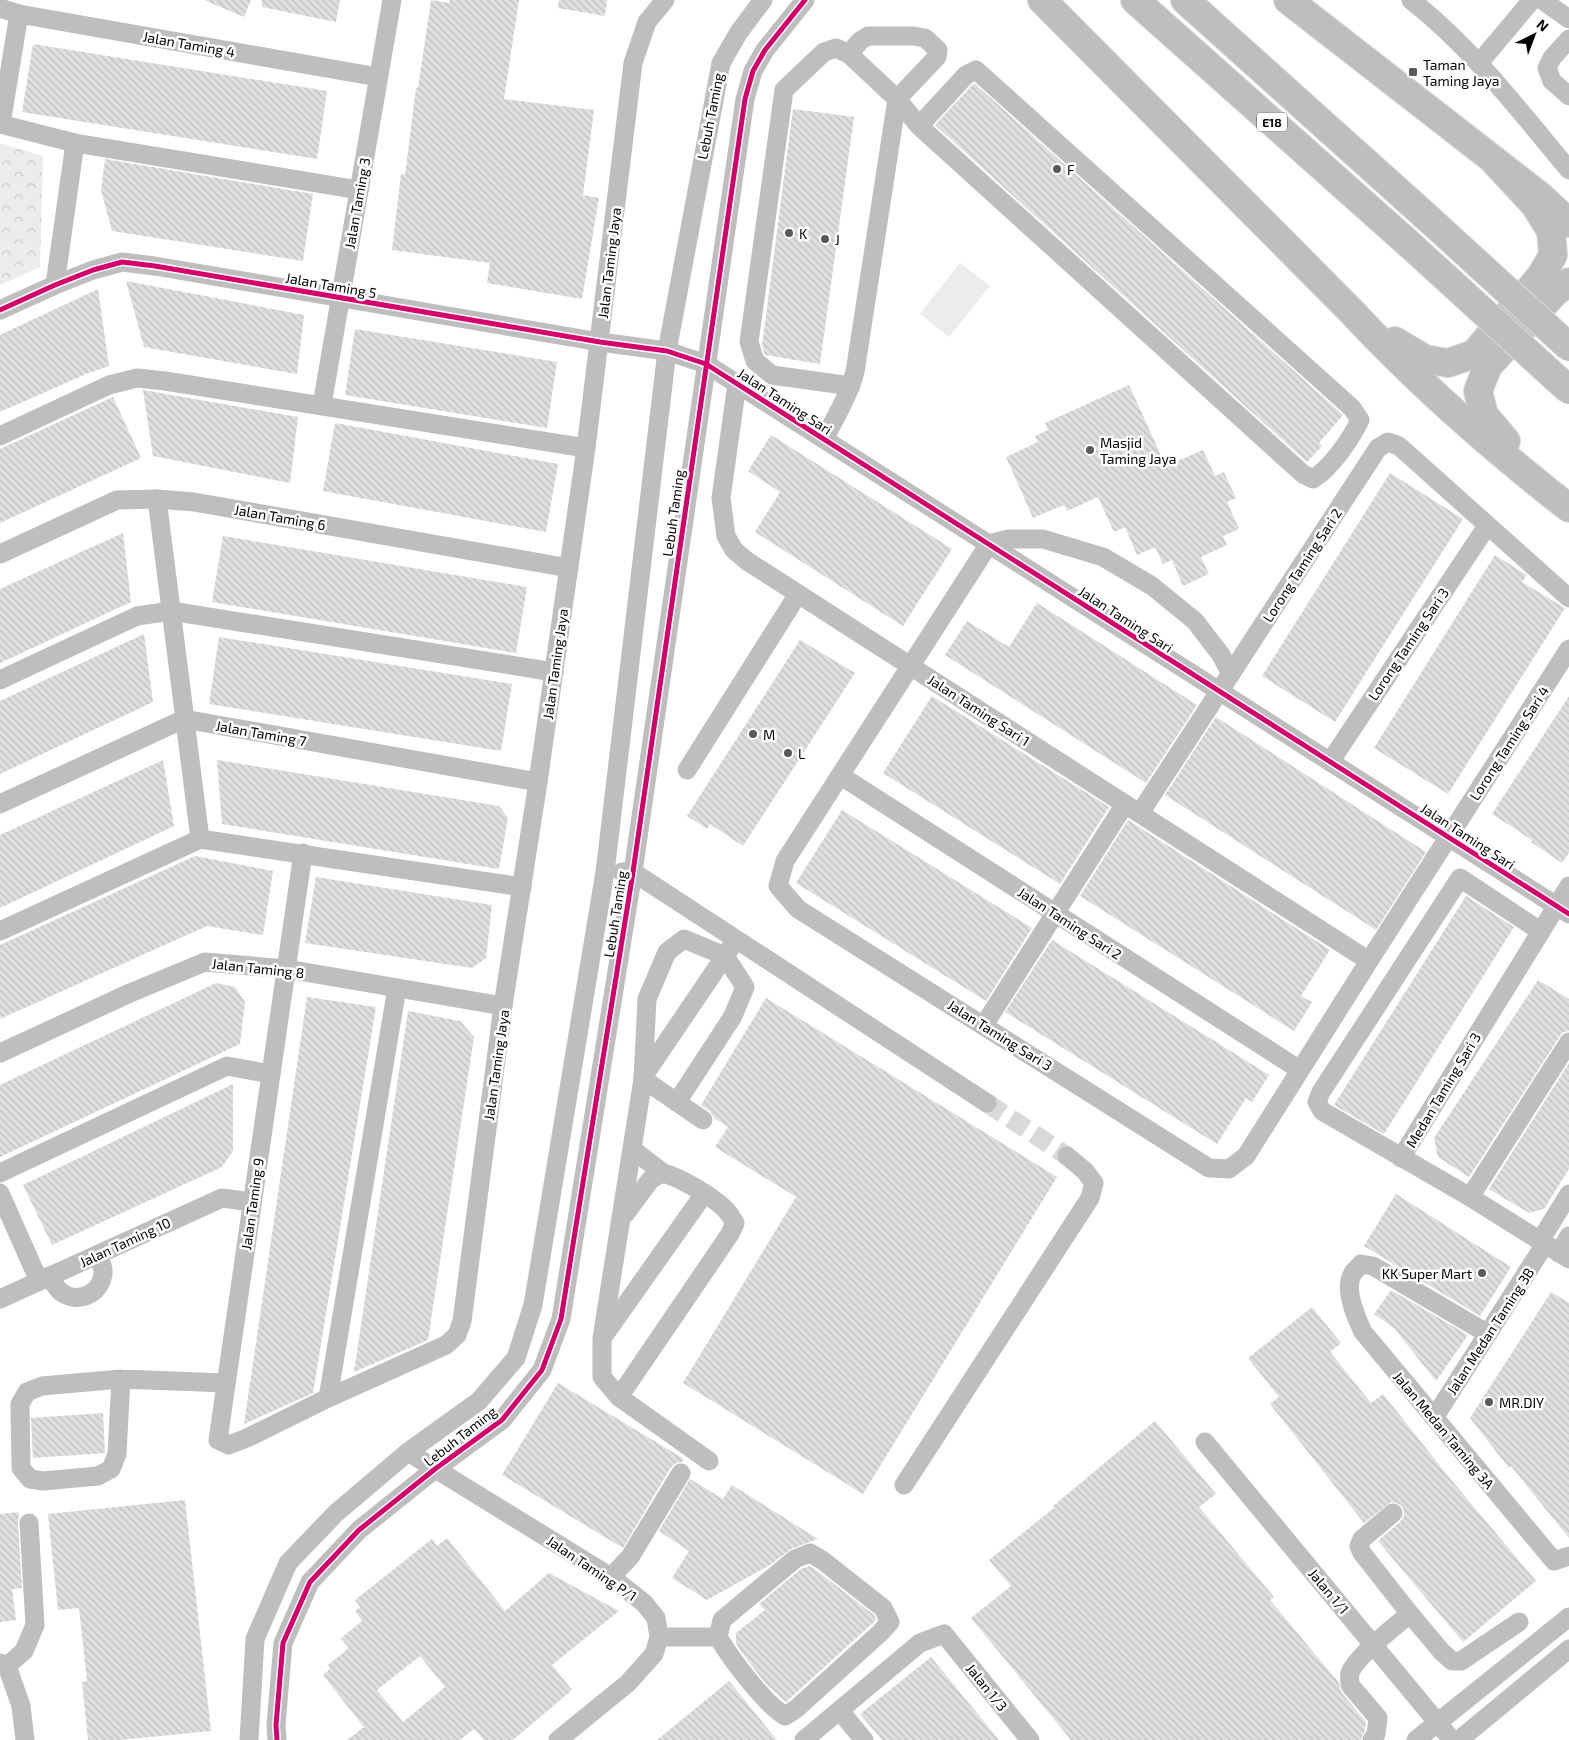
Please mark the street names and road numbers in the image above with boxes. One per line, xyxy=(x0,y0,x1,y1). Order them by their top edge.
street label: Jalan Taming 4 xyxy=(142,28,236,60)
street label: Lebuh Taming xyxy=(693,71,727,161)
road number: E18 xyxy=(1257,112,1287,132)
street label: Jalan Taming 3 xyxy=(341,156,373,250)
street label: Jalan Taming Jaya xyxy=(594,207,624,319)
street label: Jalan Taming 5 xyxy=(284,269,378,301)
street label: Jalan Taming Sari xyxy=(735,364,835,438)
street label: Lebuh Taming xyxy=(658,468,688,558)
street label: Jalan Taming 6 xyxy=(233,501,327,533)
street label: Lorong Taming Sari 2 xyxy=(1259,505,1345,625)
street label: Jalan Taming Sari xyxy=(1076,582,1176,656)
street label: Lorong Taming Sari 3 xyxy=(1364,584,1452,704)
street label: Jalan Taming Jaya xyxy=(539,607,571,721)
street label: Jalan Taming Sari 1 xyxy=(925,671,1033,749)
street label: Lorong Taming Sari 4 xyxy=(1466,683,1552,803)
street label: Jalan Taming 7 xyxy=(214,717,308,749)
street label: Jalan Taming Sari xyxy=(1418,799,1518,873)
street label: Lebuh Taming xyxy=(600,869,630,959)
street label: Jalan Taming Sari 2 xyxy=(1015,883,1125,963)
street label: Jalan Taming 8 xyxy=(211,955,305,981)
street label: Jalan Taming Sari 3 xyxy=(945,996,1055,1074)
street label: Jalan Taming Jaya xyxy=(480,1008,512,1122)
street label: Medan Taming Sari 3 xyxy=(1402,1029,1484,1151)
street label: Jalan Taming 9 xyxy=(237,1157,267,1251)
street label: Jalan Taming 10 xyxy=(77,1213,173,1271)
street label: Jalan Medan Taming 3B xyxy=(1443,1264,1537,1398)
street label: Jalan Medan Taming 3A xyxy=(1390,1368,1498,1492)
street label: Lebuh Taming xyxy=(420,1402,500,1470)
street label: Jalan Taming P/1 xyxy=(544,1532,640,1604)
street label: Jalan 1/1 xyxy=(1305,1565,1353,1617)
street label: Jalan 1/3 xyxy=(963,1660,1011,1714)

